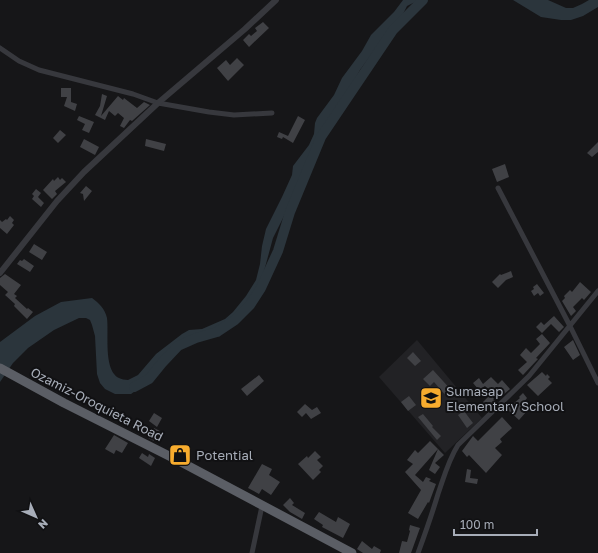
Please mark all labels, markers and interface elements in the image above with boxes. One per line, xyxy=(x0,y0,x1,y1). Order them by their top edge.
street label: Ozamiz-Oroquieta Road xyxy=(28,364,166,444)
place label: Sumasap Elementary School xyxy=(446,383,564,414)
school or university icon: Sumasap Elementary School xyxy=(418,385,444,411)
shop icon: Potential xyxy=(167,442,193,468)
place label: Potential xyxy=(196,447,253,463)
north arrow xyxy=(16,497,56,537)
scale bar xyxy=(454,511,537,537)
text: N xyxy=(36,517,51,532)
text: 100 m xyxy=(460,517,494,532)

